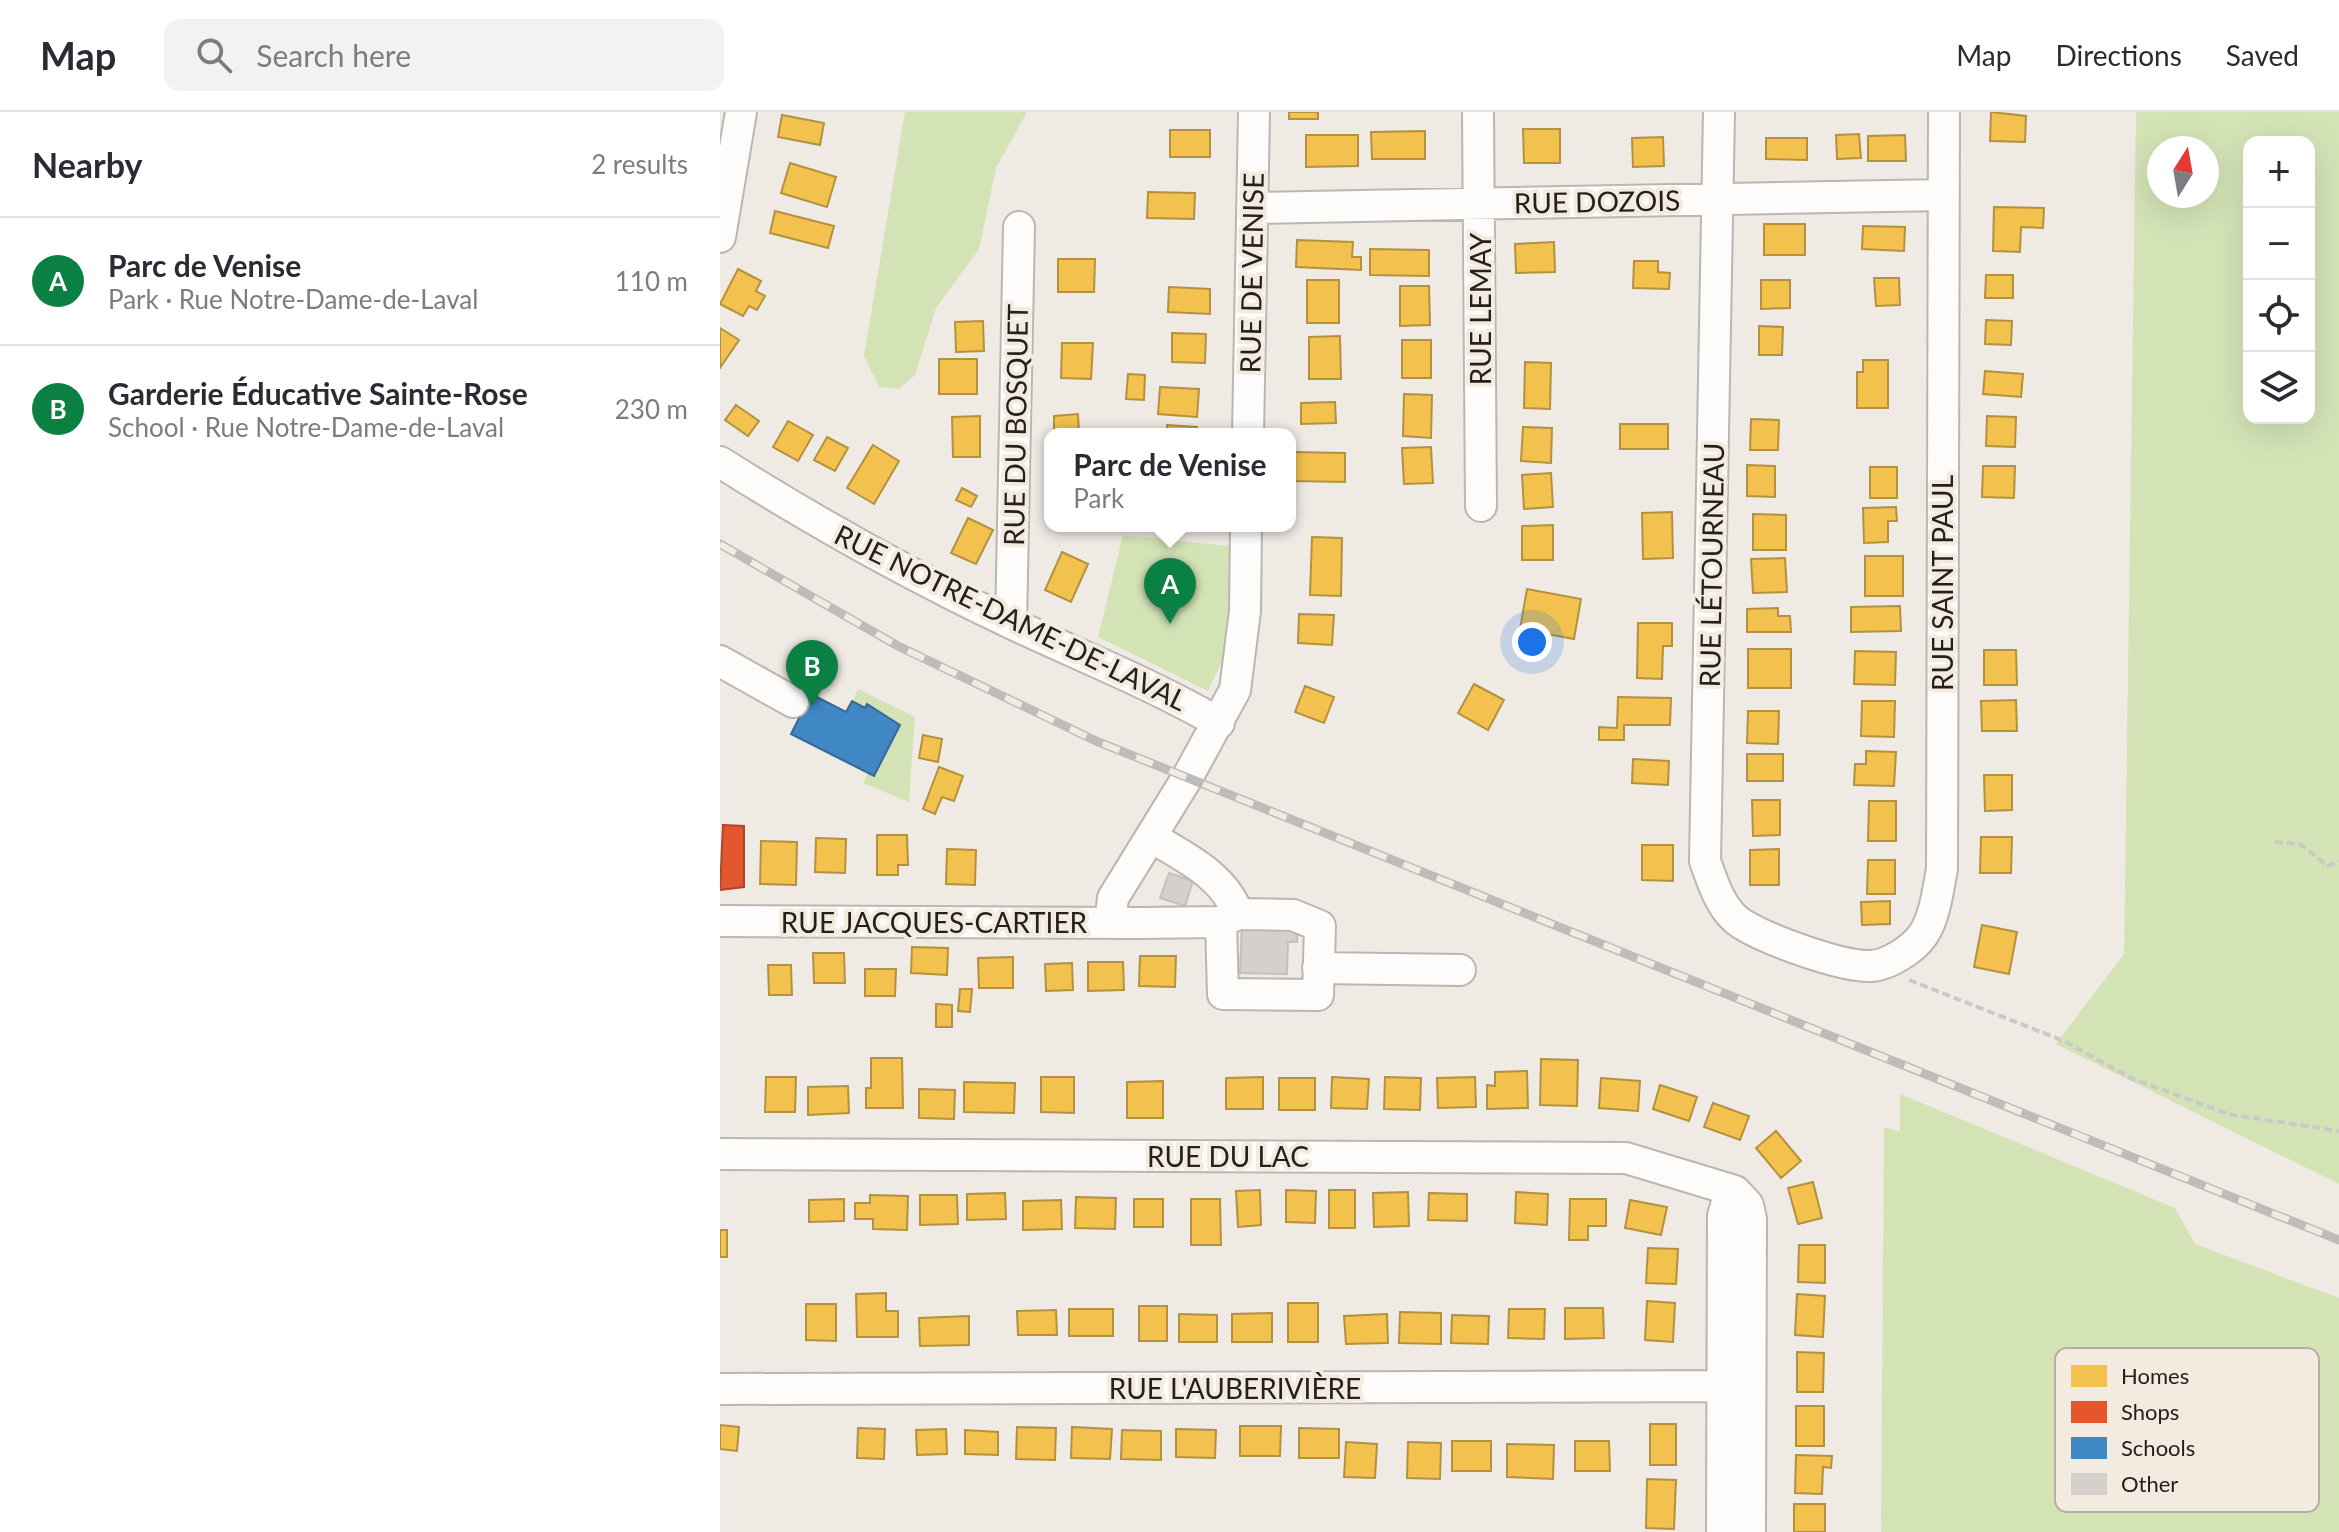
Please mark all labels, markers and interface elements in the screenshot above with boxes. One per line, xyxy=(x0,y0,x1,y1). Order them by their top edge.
search box xyxy=(164,19,724,91)
text: Map xyxy=(40,32,116,78)
icon: search xyxy=(192,33,236,77)
text: Search here xyxy=(256,37,411,73)
text: Map xyxy=(1956,38,2011,72)
text: Directions xyxy=(2055,38,2182,72)
text: Saved xyxy=(2226,38,2299,72)
north arrow xyxy=(2147,136,2219,208)
map controls xyxy=(2243,136,2315,424)
button: + xyxy=(2243,136,2315,208)
text: Nearby xyxy=(32,144,143,185)
text: 2 results xyxy=(591,148,688,180)
street label: RUE DE VENISE xyxy=(1232,172,1270,374)
street label: RUE DOZOIS xyxy=(1513,183,1681,219)
button: − xyxy=(2243,208,2315,280)
street label: RUE LEMAY xyxy=(1463,232,1497,385)
text: Parc de Venise xyxy=(108,247,301,283)
text: A xyxy=(49,265,67,297)
text: 110 m xyxy=(615,265,688,297)
button: locate xyxy=(2243,280,2315,352)
text: Park · Rue Notre-Dame-de-Laval xyxy=(108,283,478,315)
street label: RUE DU BOSQUET xyxy=(996,303,1034,546)
button: layers xyxy=(2243,352,2315,424)
text: Garderie Éducative Sainte-Rose xyxy=(108,375,528,411)
text: B xyxy=(49,393,67,425)
text: 230 m xyxy=(615,393,688,425)
text: School · Rue Notre-Dame-de-Laval xyxy=(108,411,504,443)
popup xyxy=(1044,428,1296,532)
street label: RUE LÉTOURNEAU xyxy=(1692,442,1730,688)
text: Parc de Venise xyxy=(1073,446,1267,482)
street label: RUE SAINT PAUL xyxy=(1925,475,1959,691)
text: Park xyxy=(1073,482,1124,514)
street label: RUE NOTRE-DAME-DE-LAVAL xyxy=(829,517,1193,717)
pin: A xyxy=(1144,558,1196,624)
your location xyxy=(1512,622,1552,662)
pin: B xyxy=(786,640,838,706)
street label: RUE JACQUES-CARTIER xyxy=(781,905,1088,939)
street label: RUE DU LAC xyxy=(1147,1139,1309,1173)
legend xyxy=(2055,1348,2319,1512)
text: Homes xyxy=(2121,1362,2189,1389)
street label: RUE L'AUBERIVIÈRE xyxy=(1109,1371,1361,1405)
text: Shops xyxy=(2121,1398,2179,1425)
text: Schools xyxy=(2121,1434,2195,1461)
text: Other xyxy=(2121,1470,2178,1497)

